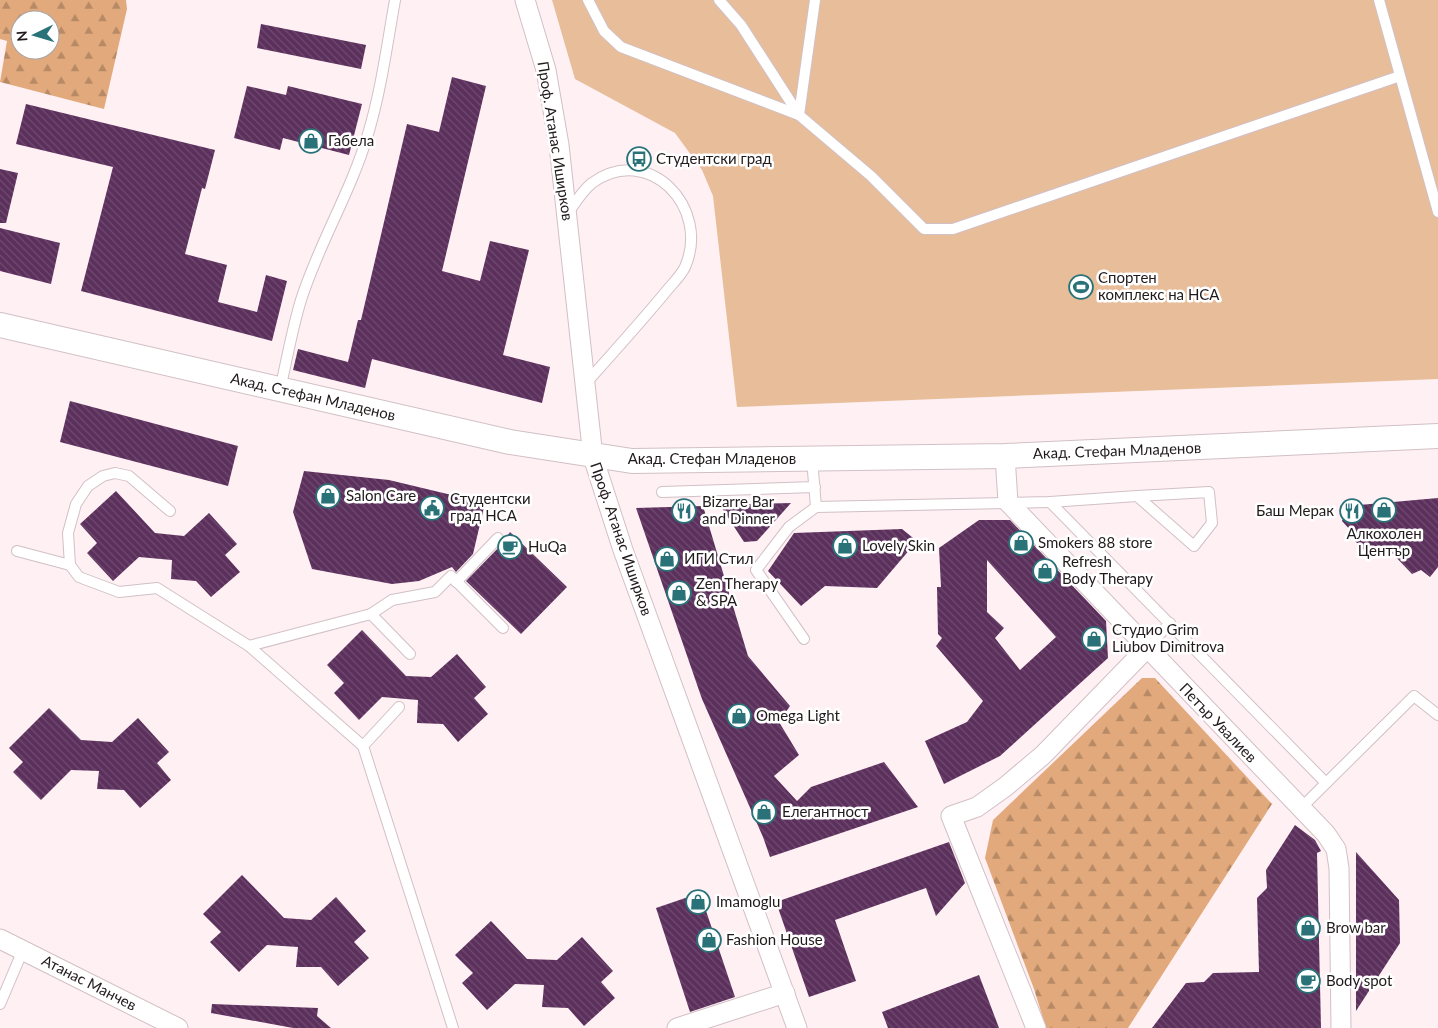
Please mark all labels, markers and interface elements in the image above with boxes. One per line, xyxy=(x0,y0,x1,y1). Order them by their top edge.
north arrow xyxy=(10,10,60,60)
text: N xyxy=(13,30,30,42)
street label: Проф. Атанас Иширков xyxy=(535,60,577,222)
shop icon: Габела xyxy=(298,128,324,154)
place label: Габела xyxy=(328,131,374,149)
bus stop icon: Студентски град xyxy=(626,146,652,172)
place label: Студентски град xyxy=(656,149,772,167)
place label: Спортен комплекс на НСА xyxy=(1098,268,1220,303)
sports icon: Спортен комплекс на НСА xyxy=(1068,274,1094,300)
street label: Акад. Стефан Младенов xyxy=(229,368,397,424)
street label: Акад. Стефан Младенов xyxy=(1032,438,1202,462)
street label: Акад. Стефан Младенов xyxy=(628,449,796,467)
street label: Проф. Атанас Иширков xyxy=(587,460,657,618)
shop icon: Salon Care xyxy=(315,483,341,509)
place label: Salon Care xyxy=(346,486,416,504)
place label: Студентски град НСА xyxy=(450,489,531,524)
place label: Bizarre Bar and Dinner xyxy=(702,492,776,527)
public building icon: Студентски град НСА xyxy=(419,495,445,521)
shop icon: Алкохолен Център xyxy=(1371,497,1397,523)
restaurant icon: Bizarre Bar and Dinner xyxy=(671,498,697,524)
restaurant icon: Баш Мерак xyxy=(1339,498,1365,524)
place label: Баш Мерак xyxy=(1256,501,1334,519)
place label: Алкохолен Център xyxy=(1346,524,1422,559)
shop icon: Smokers 88 store xyxy=(1008,530,1034,556)
shop icon: Lovely Skin xyxy=(832,533,858,559)
place label: Smokers 88 store xyxy=(1038,533,1152,551)
cafe icon: HuQa xyxy=(497,534,523,560)
place label: Lovely Skin xyxy=(862,536,935,554)
place label: HuQa xyxy=(528,537,567,555)
shop icon: ИГИ Стил xyxy=(654,546,680,572)
place label: ИГИ Стил xyxy=(684,549,754,567)
place label: Refresh Body Therapy xyxy=(1062,552,1153,587)
shop icon: Refresh Body Therapy xyxy=(1032,558,1058,584)
place label: Zen Therapy & SPA xyxy=(696,574,778,609)
shop icon: Zen Therapy & SPA xyxy=(666,580,692,606)
place label: Студио Grim Liubov Dimitrova xyxy=(1112,620,1224,655)
shop icon: Студио Grim Liubov Dimitrova xyxy=(1081,626,1107,652)
street label: Петър Увалиев xyxy=(1176,679,1261,766)
shop icon: Omega Light xyxy=(726,703,752,729)
place label: Omega Light xyxy=(756,706,841,724)
shop icon: Елегантност xyxy=(751,799,777,825)
place label: Елегантност xyxy=(782,802,869,820)
shop icon: Imamoglu xyxy=(685,889,711,915)
place label: Imamoglu xyxy=(716,892,780,910)
shop icon: Brow bar xyxy=(1295,915,1321,941)
place label: Brow bar xyxy=(1326,918,1386,936)
shop icon: Fashion House xyxy=(696,927,722,953)
place label: Fashion House xyxy=(726,930,823,948)
street label: Атанас Манчев xyxy=(39,951,140,1014)
cafe icon: Body spot xyxy=(1295,968,1321,994)
place label: Body spot xyxy=(1326,971,1393,989)

